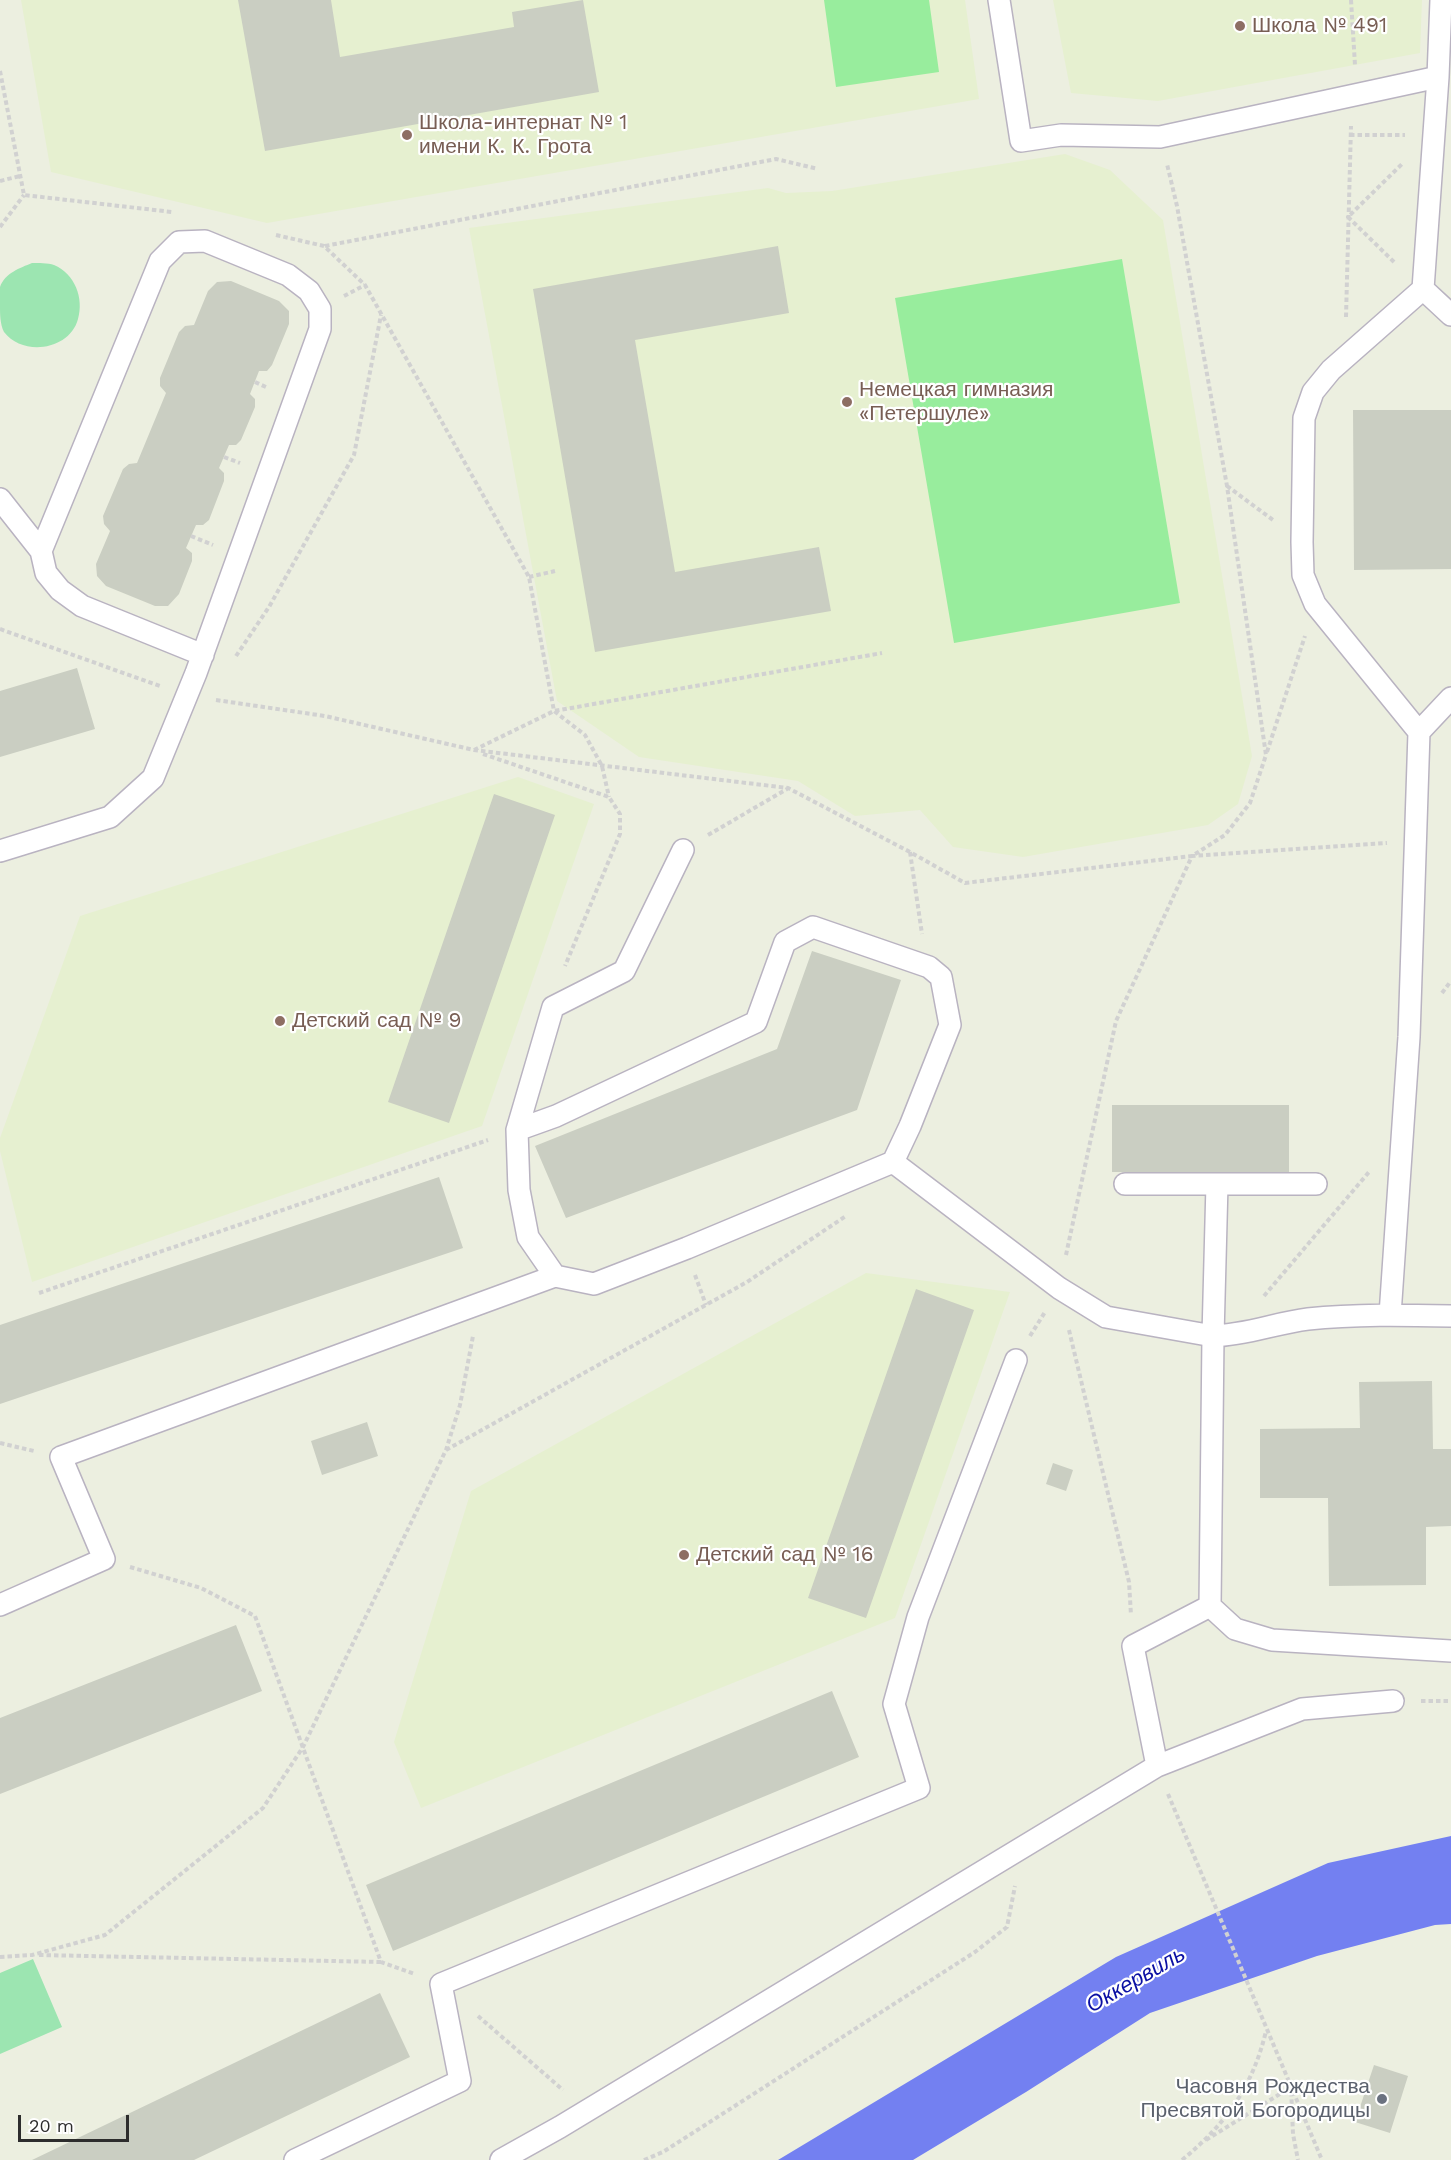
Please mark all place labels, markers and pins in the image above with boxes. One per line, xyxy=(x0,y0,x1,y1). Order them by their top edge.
place label: Школа № 491 xyxy=(1252,13,1387,39)
marker: Школа № 491 xyxy=(1233,19,1247,33)
place label: Школа-интернат № 1 имени К. К. Грота xyxy=(419,110,628,160)
marker: Школа-интернат № 1 имени К. К. Грота xyxy=(400,128,414,142)
place label: Немецкая гимназия «Петершуле» xyxy=(859,377,1053,427)
marker: Немецкая гимназия «Петершуле» xyxy=(840,395,854,409)
place label: Детский сад № 9 xyxy=(292,1008,462,1034)
marker: Детский сад № 9 xyxy=(273,1014,287,1028)
place label: Детский сад № 16 xyxy=(696,1542,874,1568)
marker: Детский сад № 16 xyxy=(677,1548,691,1562)
place label: Часовня Рождества Пресвятой Богородицы xyxy=(1140,2074,1370,2124)
marker: Часовня Рождества Пресвятой Богородицы xyxy=(1375,2092,1389,2106)

